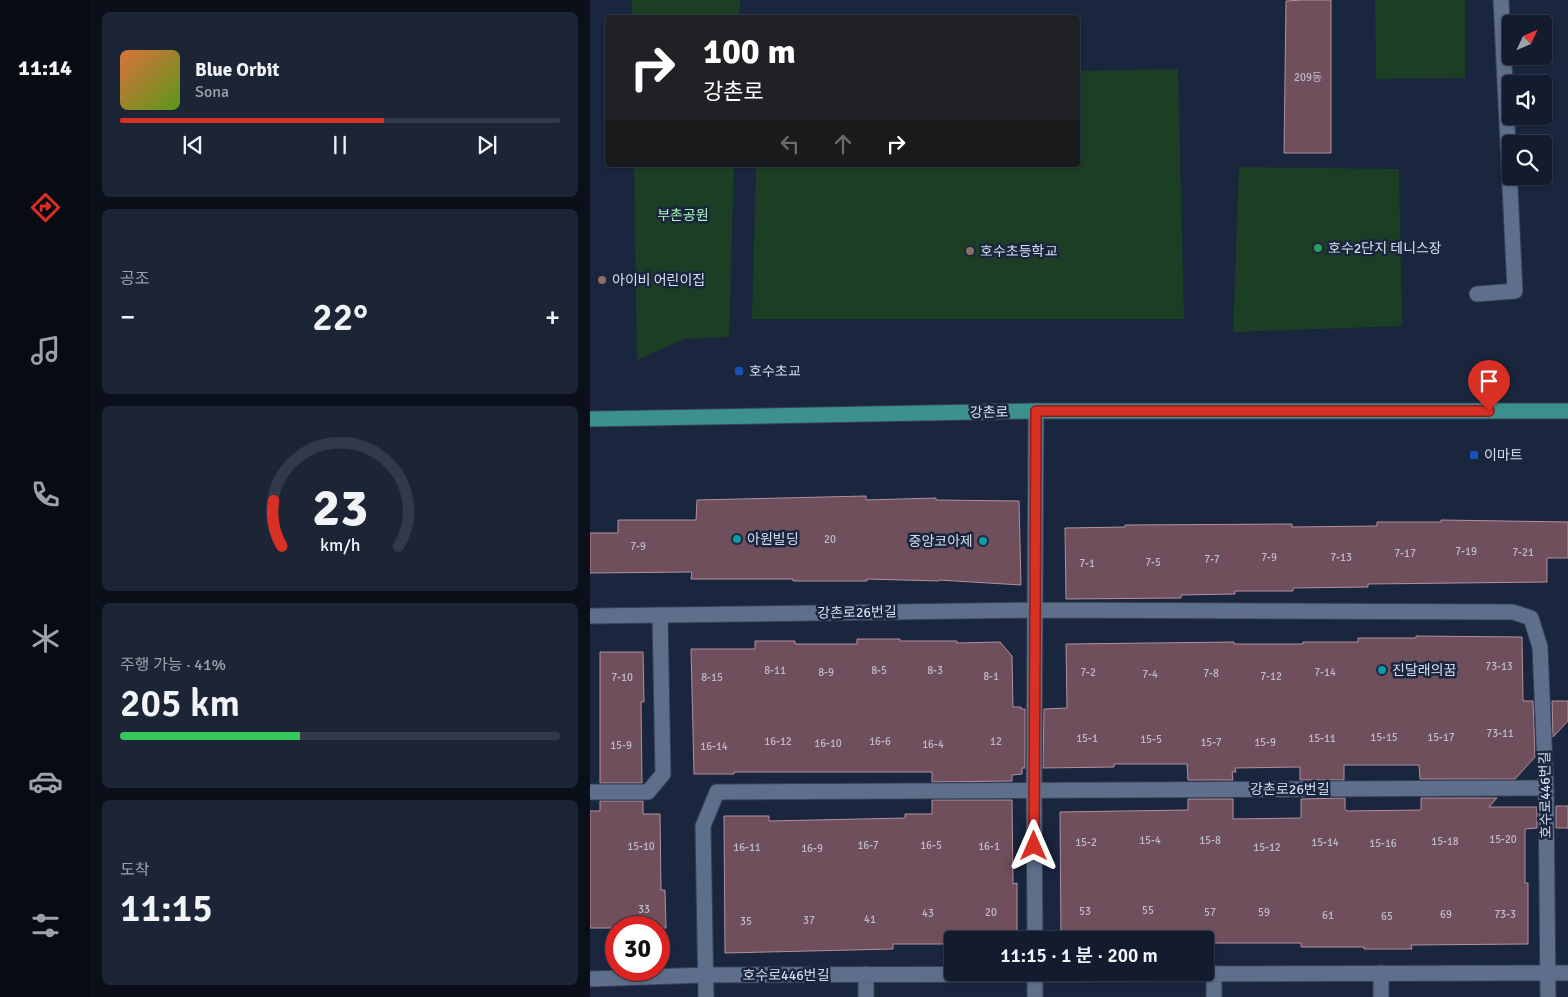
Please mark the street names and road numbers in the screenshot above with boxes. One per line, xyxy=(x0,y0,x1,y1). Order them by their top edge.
street label: 강촌로 xyxy=(970,404,1009,421)
street label: 강촌로26번길 xyxy=(817,603,897,622)
street label: 호수로446번길 xyxy=(1536,751,1555,839)
street label: 강촌로26번길 xyxy=(1250,781,1330,798)
street label: 호수로446번길 xyxy=(742,967,830,984)

